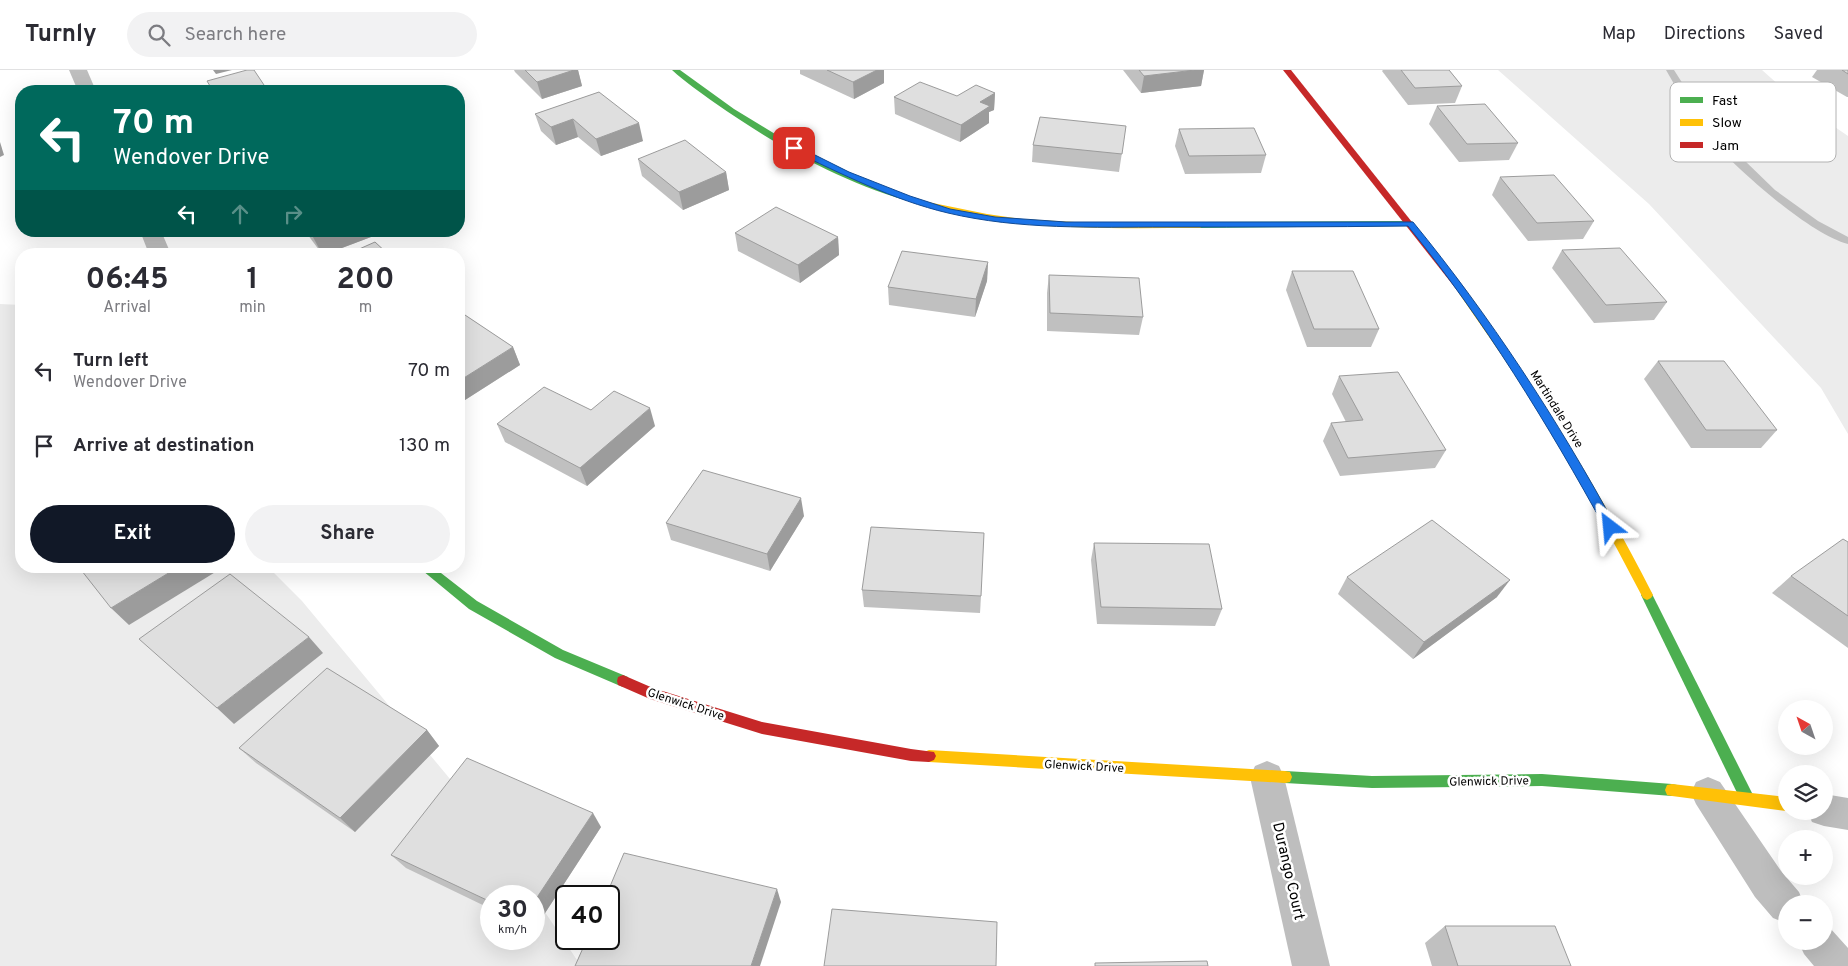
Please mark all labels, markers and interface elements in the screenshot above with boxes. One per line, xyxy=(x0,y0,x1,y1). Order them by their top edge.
search box xyxy=(127,12,477,57)
text: Turnly xyxy=(25,20,97,50)
icon: search xyxy=(145,21,173,49)
text: Search here xyxy=(185,23,286,47)
text: Map xyxy=(1602,23,1636,46)
text: Directions xyxy=(1664,23,1746,46)
text: Saved xyxy=(1774,23,1823,46)
legend xyxy=(1670,82,1836,162)
text: Fast xyxy=(1712,93,1738,110)
text: 70 m xyxy=(113,102,194,146)
icon: left xyxy=(30,105,95,170)
text: Slow xyxy=(1712,115,1742,132)
pin xyxy=(773,127,815,169)
icon: arrive xyxy=(780,134,808,162)
text: Jam xyxy=(1712,138,1739,155)
text: Wendover Drive xyxy=(113,145,269,172)
icon: left xyxy=(173,200,201,228)
icon: ahead xyxy=(226,200,254,228)
icon: right xyxy=(279,200,307,228)
text: 06:45 xyxy=(86,262,169,299)
text: 1 xyxy=(247,262,259,299)
text: 200 xyxy=(336,262,394,299)
text: Arrival xyxy=(103,298,151,318)
text: min xyxy=(239,298,266,318)
text: m xyxy=(359,298,372,318)
text: Turn left xyxy=(73,349,149,373)
icon: left xyxy=(30,357,58,385)
text: 70 m xyxy=(408,359,450,383)
street label: Martindale Drive xyxy=(1526,368,1586,451)
text: Wendover Drive xyxy=(73,373,187,393)
icon: arrive xyxy=(30,432,58,460)
text: Arrive at destination xyxy=(73,434,254,458)
text: 130 m xyxy=(399,434,450,458)
position arrow xyxy=(1583,500,1635,552)
button: Exit xyxy=(30,505,235,563)
button: Share xyxy=(245,505,450,563)
street label: Glenwick Drive xyxy=(645,685,726,725)
north arrow xyxy=(1778,700,1832,755)
map controls xyxy=(1778,700,1833,950)
street label: Glenwick Drive xyxy=(1044,757,1124,777)
button: layers xyxy=(1778,765,1833,820)
street label: Glenwick Drive xyxy=(1449,773,1529,791)
street label: Durango Court xyxy=(1267,821,1308,922)
button: + xyxy=(1778,830,1833,885)
speed limit sign: 40 xyxy=(555,885,620,950)
text: 30 xyxy=(497,895,528,927)
button: − xyxy=(1778,895,1833,950)
text: km/h xyxy=(498,922,527,938)

